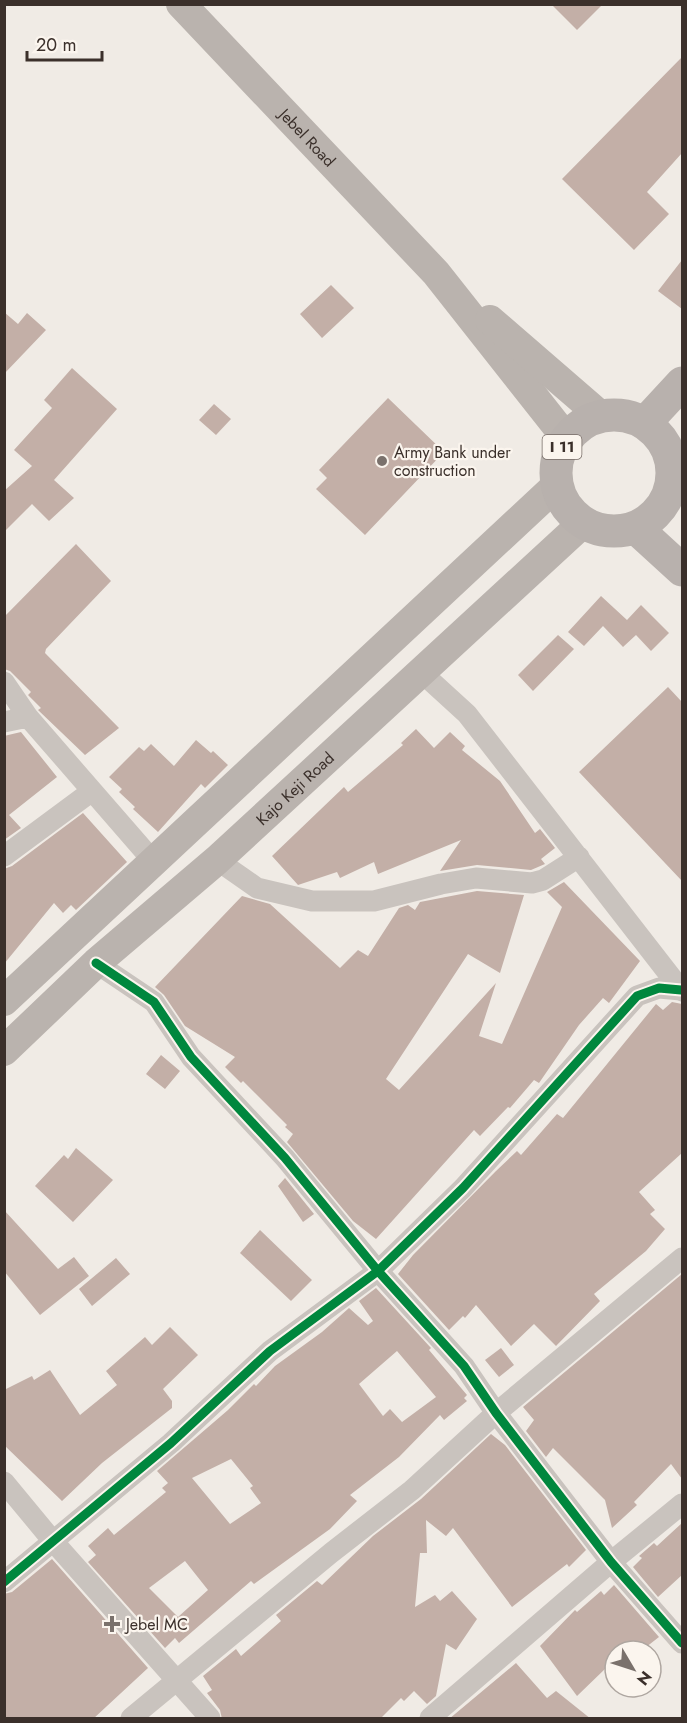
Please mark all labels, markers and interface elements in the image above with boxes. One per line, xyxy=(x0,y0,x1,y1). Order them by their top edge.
scale bar xyxy=(27,24,102,62)
text: 20 m xyxy=(36,32,76,58)
street label: Jebel Road xyxy=(273,102,341,172)
road number: I 11 xyxy=(542,435,582,459)
place label: Army Bank under construction xyxy=(394,441,511,482)
marker: Army Bank under construction xyxy=(375,454,389,468)
street label: Kajo Keji Road xyxy=(251,746,339,830)
place label: Jebel MC xyxy=(124,1613,188,1636)
marker: Jebel MC xyxy=(103,1615,121,1633)
north arrow xyxy=(603,1639,663,1699)
text: N xyxy=(631,1666,657,1690)

